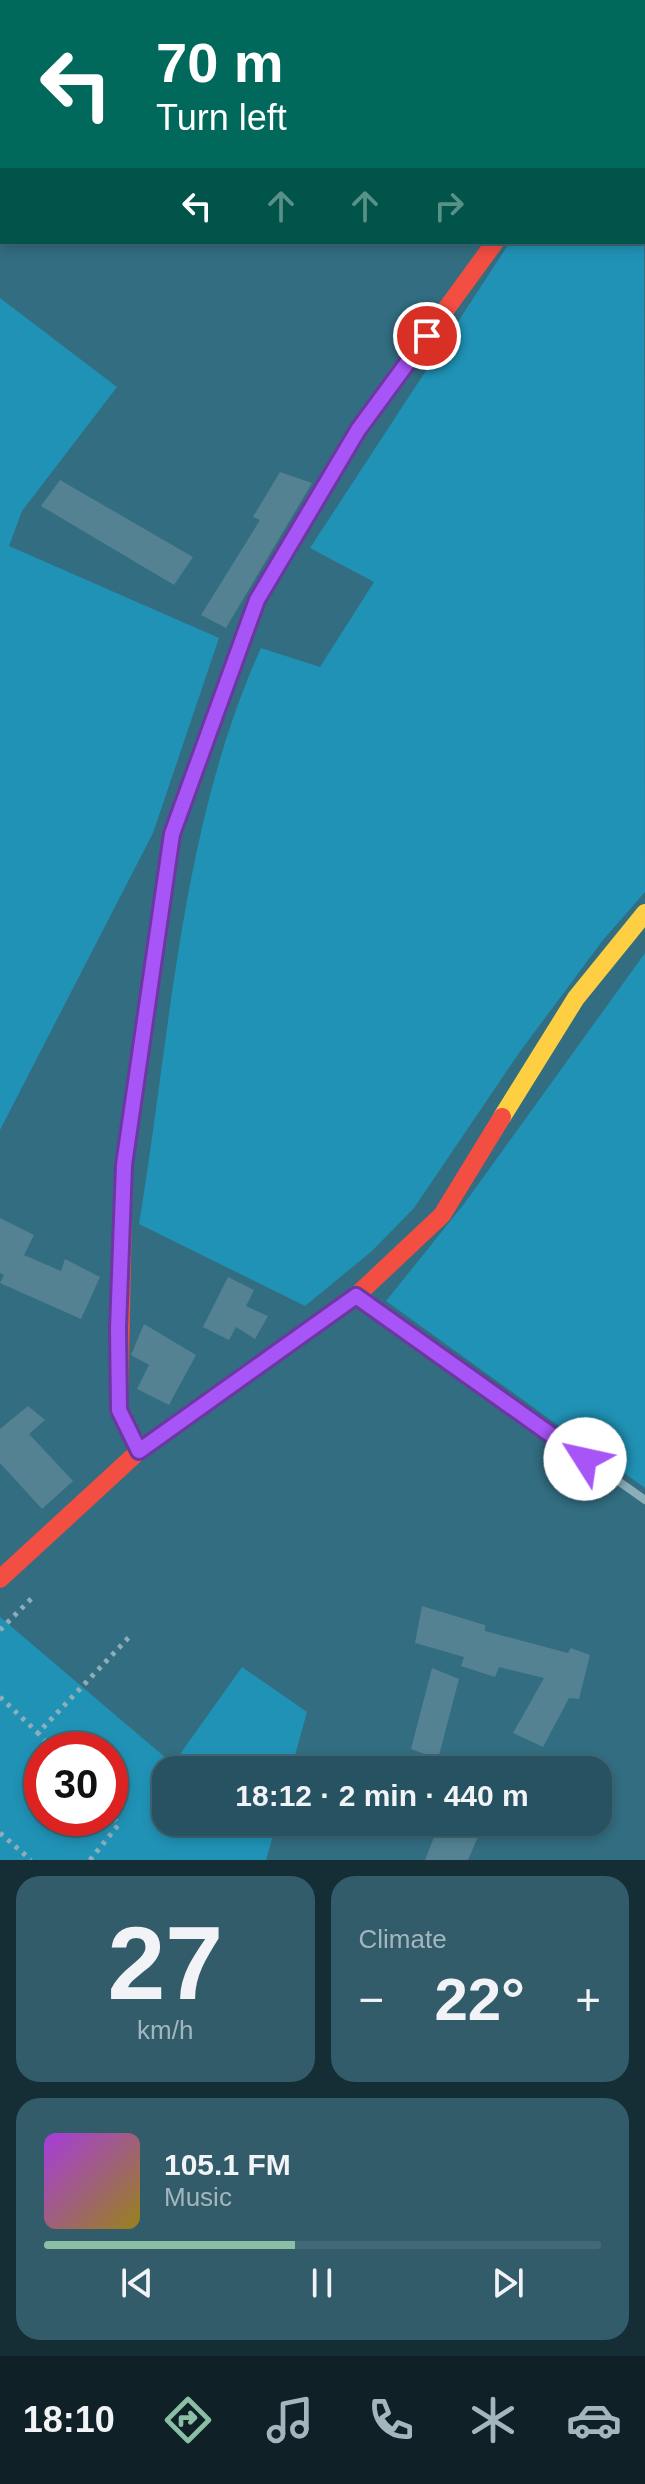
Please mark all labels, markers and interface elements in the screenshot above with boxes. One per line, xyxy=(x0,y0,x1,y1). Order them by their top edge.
text: 70 m xyxy=(156,31,284,94)
icon: left xyxy=(24,32,128,136)
text: Turn left xyxy=(156,97,287,138)
icon: left xyxy=(175,184,219,228)
icon: ahead xyxy=(259,184,303,228)
icon: ahead xyxy=(343,184,387,228)
icon: right xyxy=(427,184,471,228)
pin xyxy=(393,302,461,370)
icon: arrive xyxy=(405,314,449,358)
position arrow xyxy=(543,1417,627,1501)
speed limit sign: 30 xyxy=(24,1732,128,1836)
text: 18:12 · 2 min · 440 m xyxy=(235,1779,529,1812)
text: 27 xyxy=(107,1905,223,2021)
text: Climate xyxy=(359,1924,447,1954)
text: 22° xyxy=(434,1966,525,2033)
text: − xyxy=(359,1975,384,2024)
text: + xyxy=(575,1975,601,2024)
text: km/h xyxy=(137,2015,193,2045)
text: 105.1 FM xyxy=(164,2148,291,2181)
text: Music xyxy=(164,2182,232,2212)
icon: previous xyxy=(115,2261,159,2305)
icon: pause xyxy=(300,2261,344,2305)
icon: next xyxy=(486,2261,530,2305)
icon: directions xyxy=(160,2392,216,2448)
icon: music xyxy=(262,2392,318,2448)
icon: phone xyxy=(363,2392,419,2448)
icon: climate xyxy=(465,2392,521,2448)
icon: car xyxy=(566,2392,622,2448)
text: 18:10 xyxy=(23,2399,115,2440)

